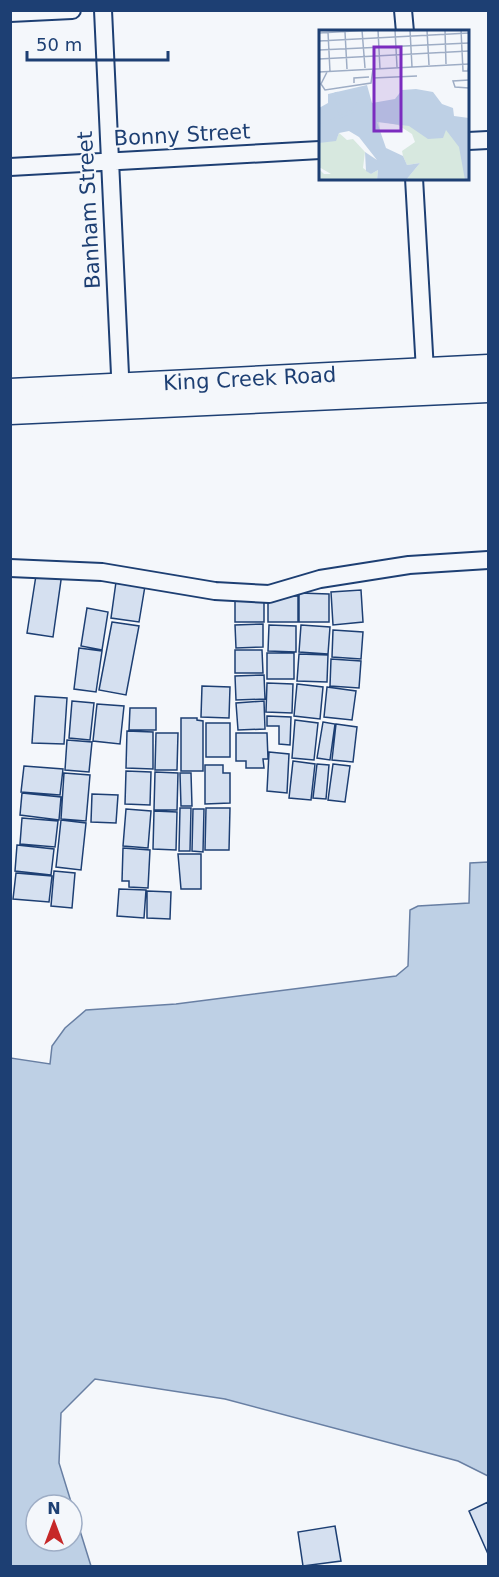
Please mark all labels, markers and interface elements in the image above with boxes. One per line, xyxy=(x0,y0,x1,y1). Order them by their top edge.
scale bar xyxy=(27,24,168,62)
inset map xyxy=(319,30,469,180)
text: 50 m xyxy=(36,34,82,55)
street label: Bonny Street xyxy=(113,119,251,151)
street label: Banham Street xyxy=(73,131,105,289)
street label: King Creek Road xyxy=(163,363,337,395)
north arrow xyxy=(24,1493,84,1553)
text: N xyxy=(47,1499,61,1518)

